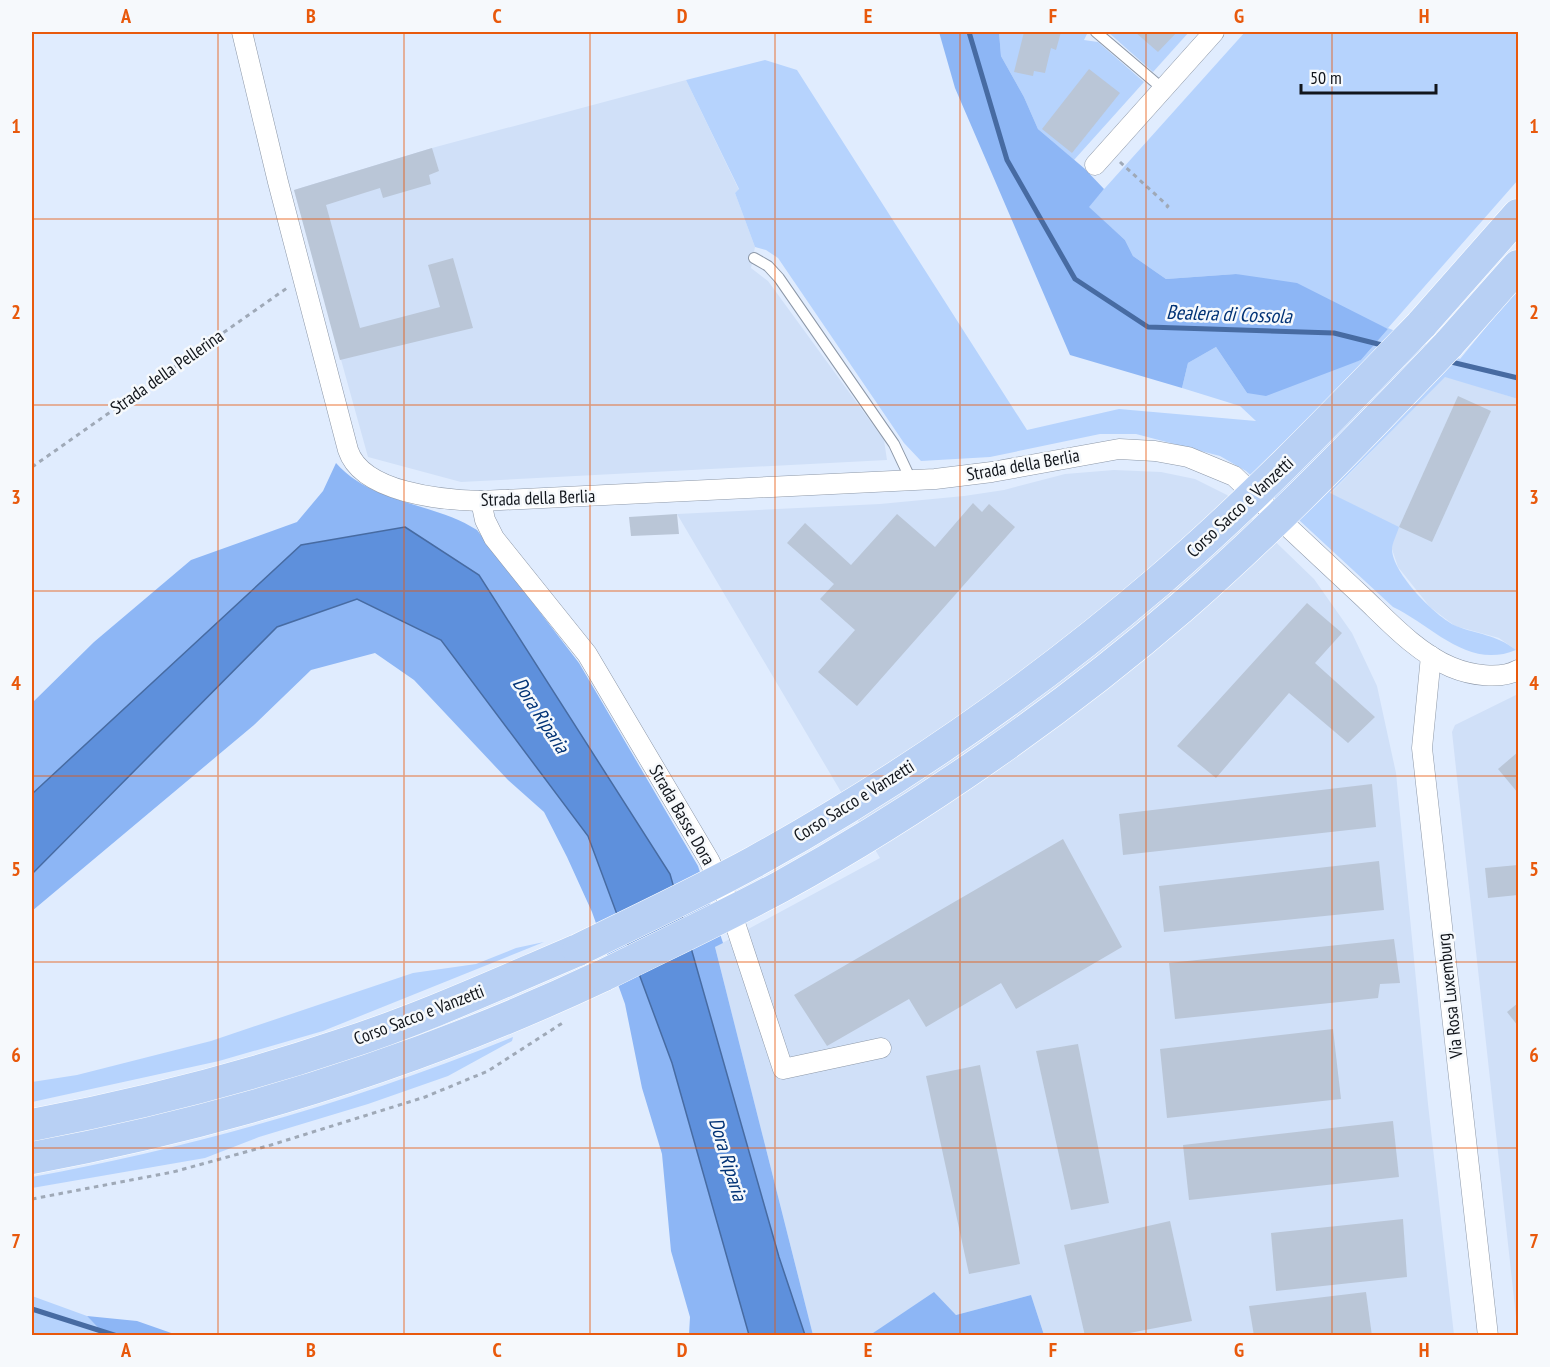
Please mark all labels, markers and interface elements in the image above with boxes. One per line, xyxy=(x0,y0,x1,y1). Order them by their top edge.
text: A xyxy=(120,3,132,29)
text: B xyxy=(306,3,316,29)
text: C xyxy=(492,3,502,29)
text: D xyxy=(677,3,688,29)
text: E xyxy=(864,3,872,29)
text: F xyxy=(1049,3,1057,29)
text: G xyxy=(1234,3,1244,29)
text: H xyxy=(1419,3,1429,29)
scale bar xyxy=(1301,57,1436,95)
text: 50 m xyxy=(1310,66,1342,89)
text: 1 xyxy=(11,113,21,139)
text: 1 xyxy=(1529,113,1539,139)
text: 2 xyxy=(11,299,21,325)
water label: Bealera di Cossola xyxy=(1166,299,1293,329)
text: 2 xyxy=(1529,299,1539,325)
street label: Strada della Pellerina xyxy=(106,324,228,419)
street label: Strada della Berlia xyxy=(965,443,1081,486)
street label: Corso Sacco e Vanzetti xyxy=(1181,451,1298,562)
text: 3 xyxy=(11,484,21,510)
street label: Strada della Berlia xyxy=(480,484,596,511)
text: 3 xyxy=(1529,484,1539,510)
text: 4 xyxy=(11,670,21,696)
text: 4 xyxy=(1529,670,1539,696)
water label: Dora Riparia xyxy=(507,672,576,759)
street label: Corso Sacco e Vanzetti xyxy=(789,754,918,847)
street label: Strada Basse Dora xyxy=(644,760,720,869)
text: 5 xyxy=(11,856,21,882)
text: 5 xyxy=(1529,856,1539,882)
street label: Via Rosa Luxemburg xyxy=(1431,932,1468,1061)
street label: Corso Sacco e Vanzetti xyxy=(350,979,487,1050)
text: 6 xyxy=(11,1042,21,1068)
text: 6 xyxy=(1529,1042,1539,1068)
water label: Dora Riparia xyxy=(703,1114,753,1205)
text: 7 xyxy=(11,1228,21,1254)
text: 7 xyxy=(1529,1228,1539,1254)
text: A xyxy=(120,1337,132,1363)
text: B xyxy=(306,1337,316,1363)
text: C xyxy=(492,1337,502,1363)
text: D xyxy=(677,1337,688,1363)
text: E xyxy=(864,1337,872,1363)
text: F xyxy=(1049,1337,1057,1363)
text: G xyxy=(1234,1337,1244,1363)
text: H xyxy=(1419,1337,1429,1363)

